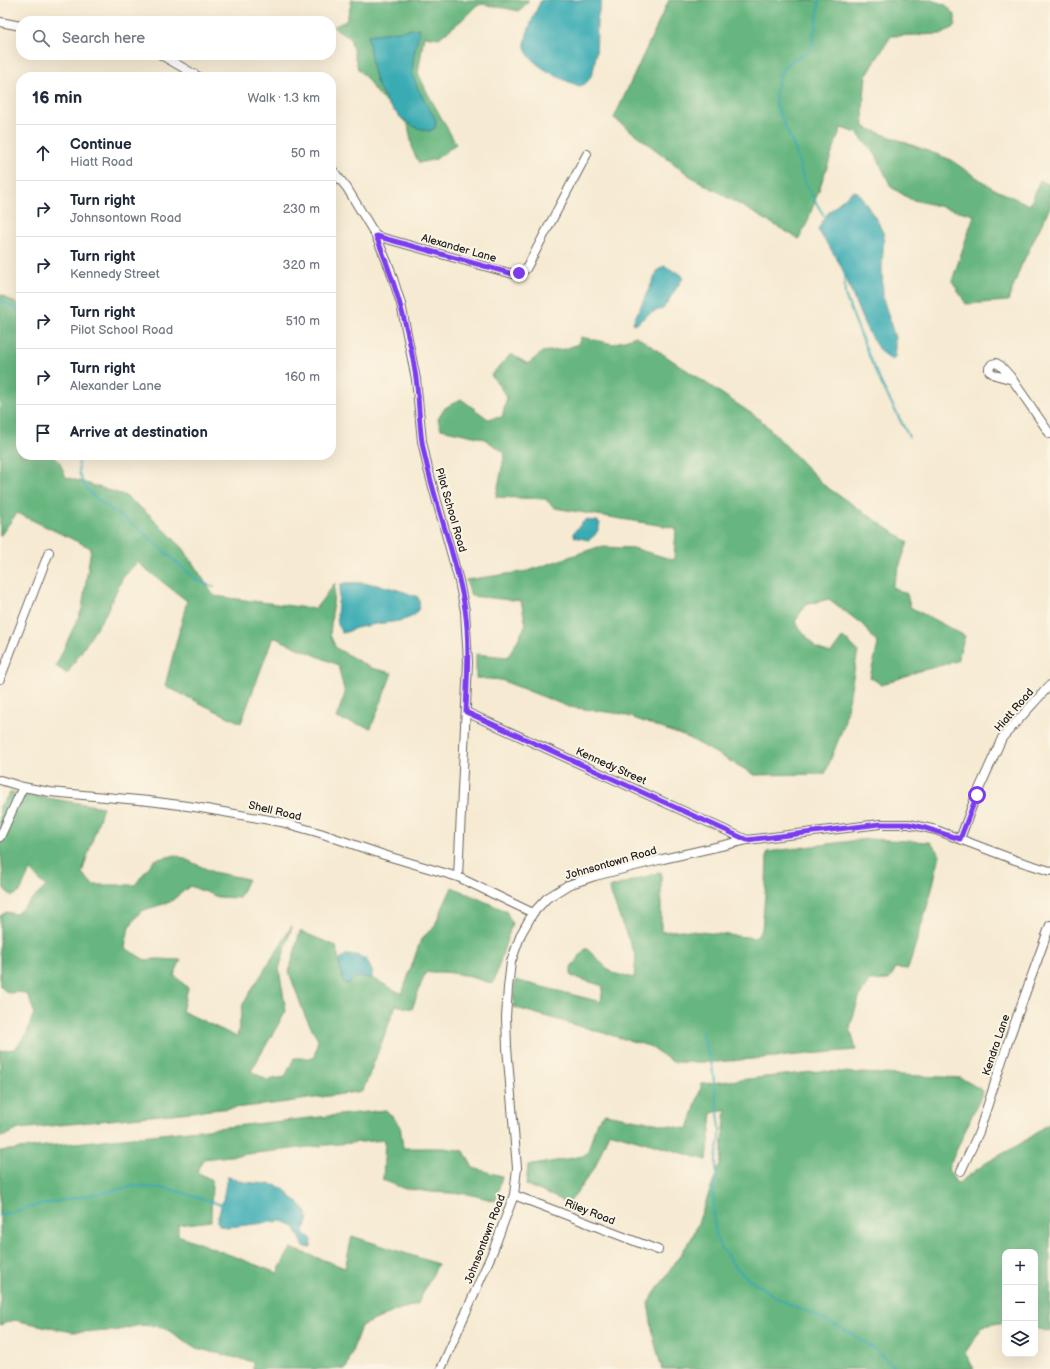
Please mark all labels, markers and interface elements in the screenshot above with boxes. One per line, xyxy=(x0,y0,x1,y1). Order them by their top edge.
search box xyxy=(16,16,336,60)
icon: search xyxy=(30,27,52,49)
text: Search here xyxy=(62,29,145,48)
text: 16 min xyxy=(32,88,82,108)
text: Walk · 1.3 km xyxy=(248,90,320,106)
text: Continue xyxy=(70,135,132,154)
icon: ahead xyxy=(32,142,54,164)
text: 50 m xyxy=(291,145,320,161)
text: Hiatt Road xyxy=(70,154,133,170)
text: Turn right xyxy=(70,191,135,210)
icon: right xyxy=(32,198,54,220)
text: 230 m xyxy=(283,201,320,217)
text: Johnsontown Road xyxy=(70,210,182,226)
street label: Alexander Lane xyxy=(420,231,498,265)
text: Turn right xyxy=(70,247,135,266)
icon: right xyxy=(32,254,54,276)
text: 320 m xyxy=(282,257,320,273)
route end xyxy=(510,264,528,282)
text: Kennedy Street xyxy=(70,266,160,282)
text: Turn right xyxy=(70,303,135,322)
icon: right xyxy=(32,310,54,332)
text: 510 m xyxy=(286,313,320,329)
text: Pilot School Road xyxy=(70,322,173,338)
text: Turn right xyxy=(70,359,135,378)
icon: right xyxy=(32,366,54,388)
text: 160 m xyxy=(285,369,320,385)
text: Alexander Lane xyxy=(70,378,162,394)
icon: arrive xyxy=(32,422,54,444)
text: Arrive at destination xyxy=(70,423,208,442)
street label: Pilot School Road xyxy=(433,466,469,554)
street label: Hiatt Road xyxy=(992,686,1036,734)
street label: Kennedy Street xyxy=(574,745,649,788)
route start xyxy=(968,786,986,804)
street label: Shell Road xyxy=(247,799,303,823)
street label: Johnsontown Road xyxy=(564,844,658,882)
street label: Kendra Lane xyxy=(979,1012,1013,1077)
street label: Johnsontown Road xyxy=(462,1193,508,1285)
street label: Riley Road xyxy=(563,1196,617,1228)
map controls xyxy=(1002,1249,1038,1357)
button: + xyxy=(1002,1249,1038,1285)
button: − xyxy=(1002,1285,1038,1321)
button: layers xyxy=(1002,1321,1038,1357)

